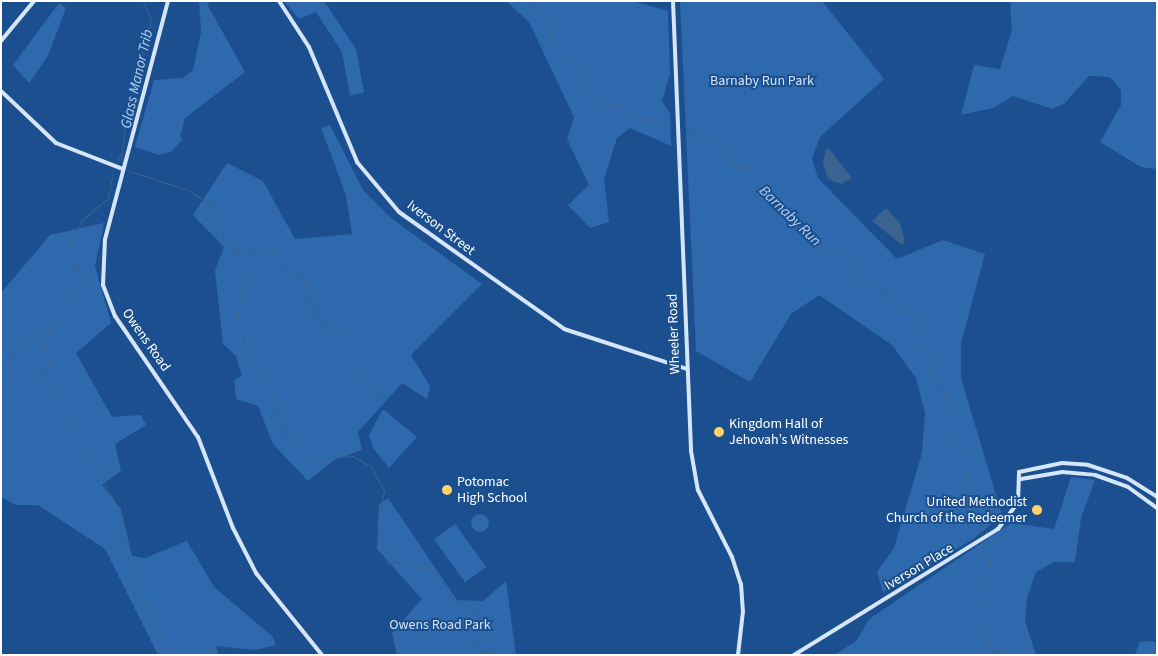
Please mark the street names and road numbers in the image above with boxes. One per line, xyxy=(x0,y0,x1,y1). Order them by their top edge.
street label: Iverson Street xyxy=(404,197,478,259)
street label: Wheeler Road xyxy=(664,293,684,375)
street label: Owens Road xyxy=(118,305,174,375)
street label: Iverson Place xyxy=(881,540,957,594)

